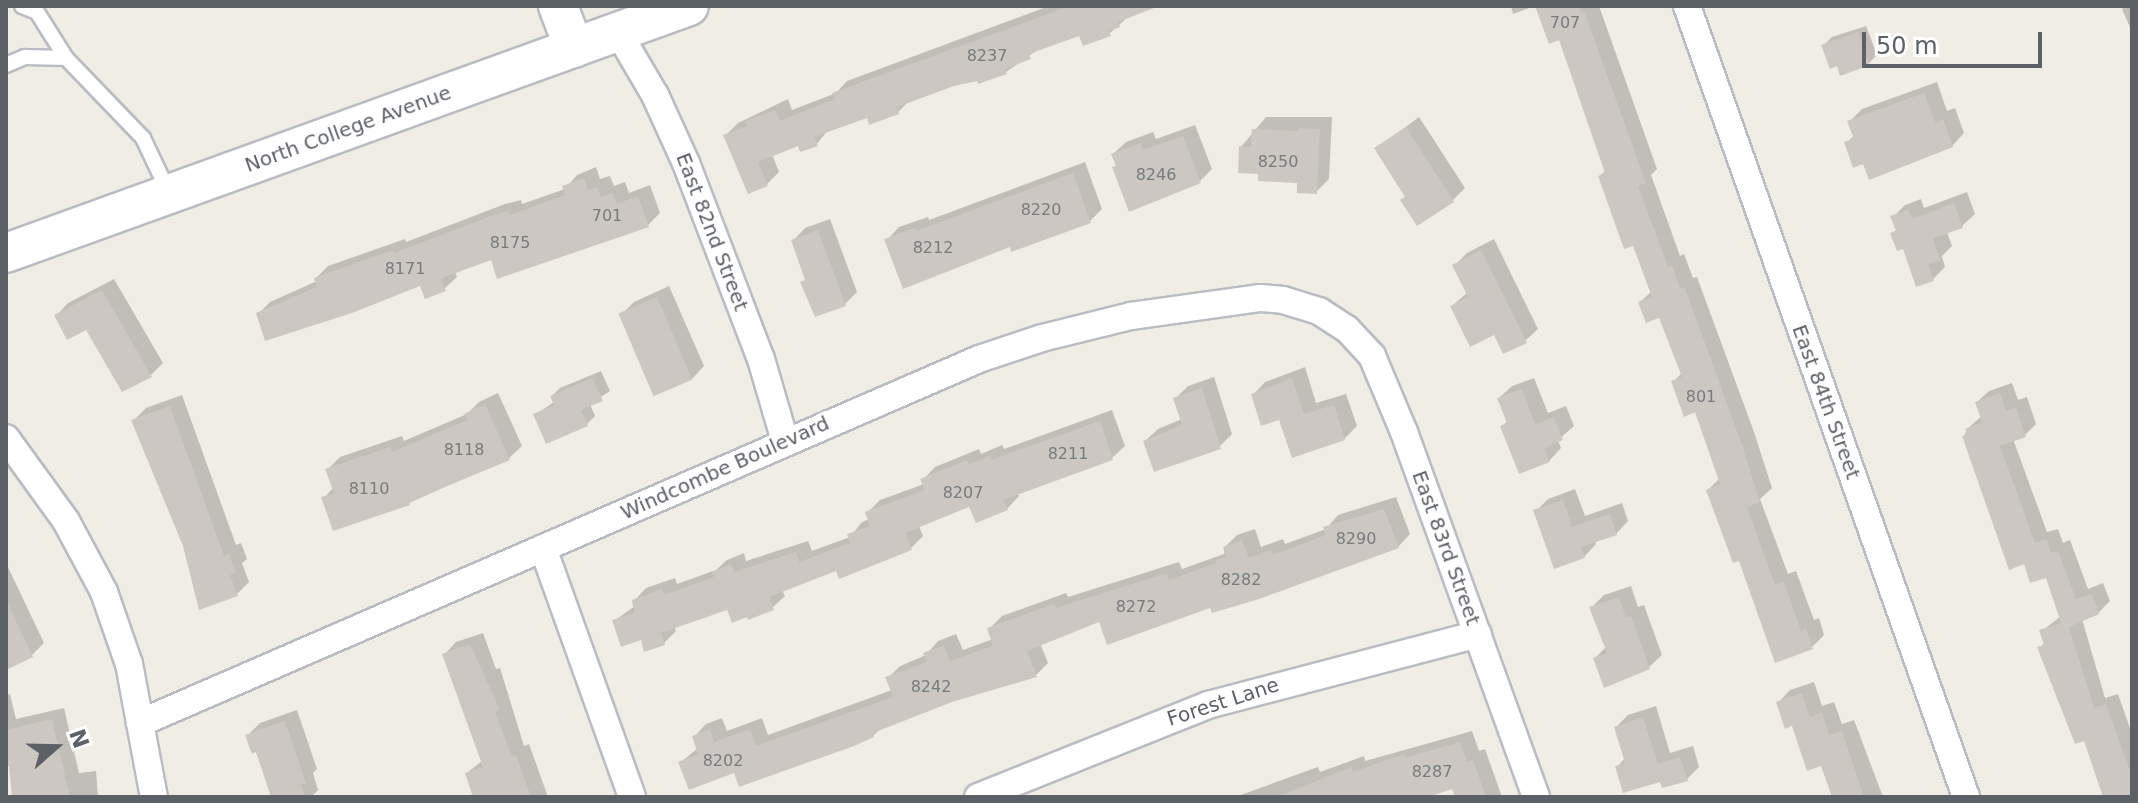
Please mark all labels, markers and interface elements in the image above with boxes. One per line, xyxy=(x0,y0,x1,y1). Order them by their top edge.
house number: 707 xyxy=(1550,13,1580,33)
scale bar xyxy=(1866,16,2046,66)
text: 50 m xyxy=(1876,32,1938,60)
house number: 8237 xyxy=(967,46,1007,66)
street label: North College Avenue xyxy=(242,81,454,177)
street label: East 82nd Street xyxy=(671,150,753,314)
house number: 8250 xyxy=(1258,152,1298,172)
house number: 8246 xyxy=(1136,165,1176,185)
house number: 8220 xyxy=(1021,200,1061,220)
house number: 701 xyxy=(592,206,622,226)
house number: 8175 xyxy=(490,233,530,253)
house number: 8212 xyxy=(913,238,953,258)
house number: 8171 xyxy=(385,259,425,279)
street label: East 84th Street xyxy=(1787,321,1865,483)
house number: 801 xyxy=(1686,387,1716,407)
street label: Windcombe Boulevard xyxy=(617,411,833,525)
house number: 8118 xyxy=(444,440,484,460)
house number: 8211 xyxy=(1048,444,1088,464)
street label: East 83rd Street xyxy=(1407,467,1485,629)
house number: 8110 xyxy=(349,479,389,499)
house number: 8207 xyxy=(943,483,983,503)
house number: 8290 xyxy=(1336,529,1376,549)
house number: 8282 xyxy=(1221,570,1261,590)
house number: 8272 xyxy=(1116,597,1156,617)
street label: Forest Lane xyxy=(1164,673,1282,731)
house number: 8242 xyxy=(911,677,951,697)
north arrow xyxy=(16,707,96,787)
text: N xyxy=(64,726,94,752)
house number: 8202 xyxy=(703,751,743,771)
house number: 8287 xyxy=(1412,762,1452,782)

